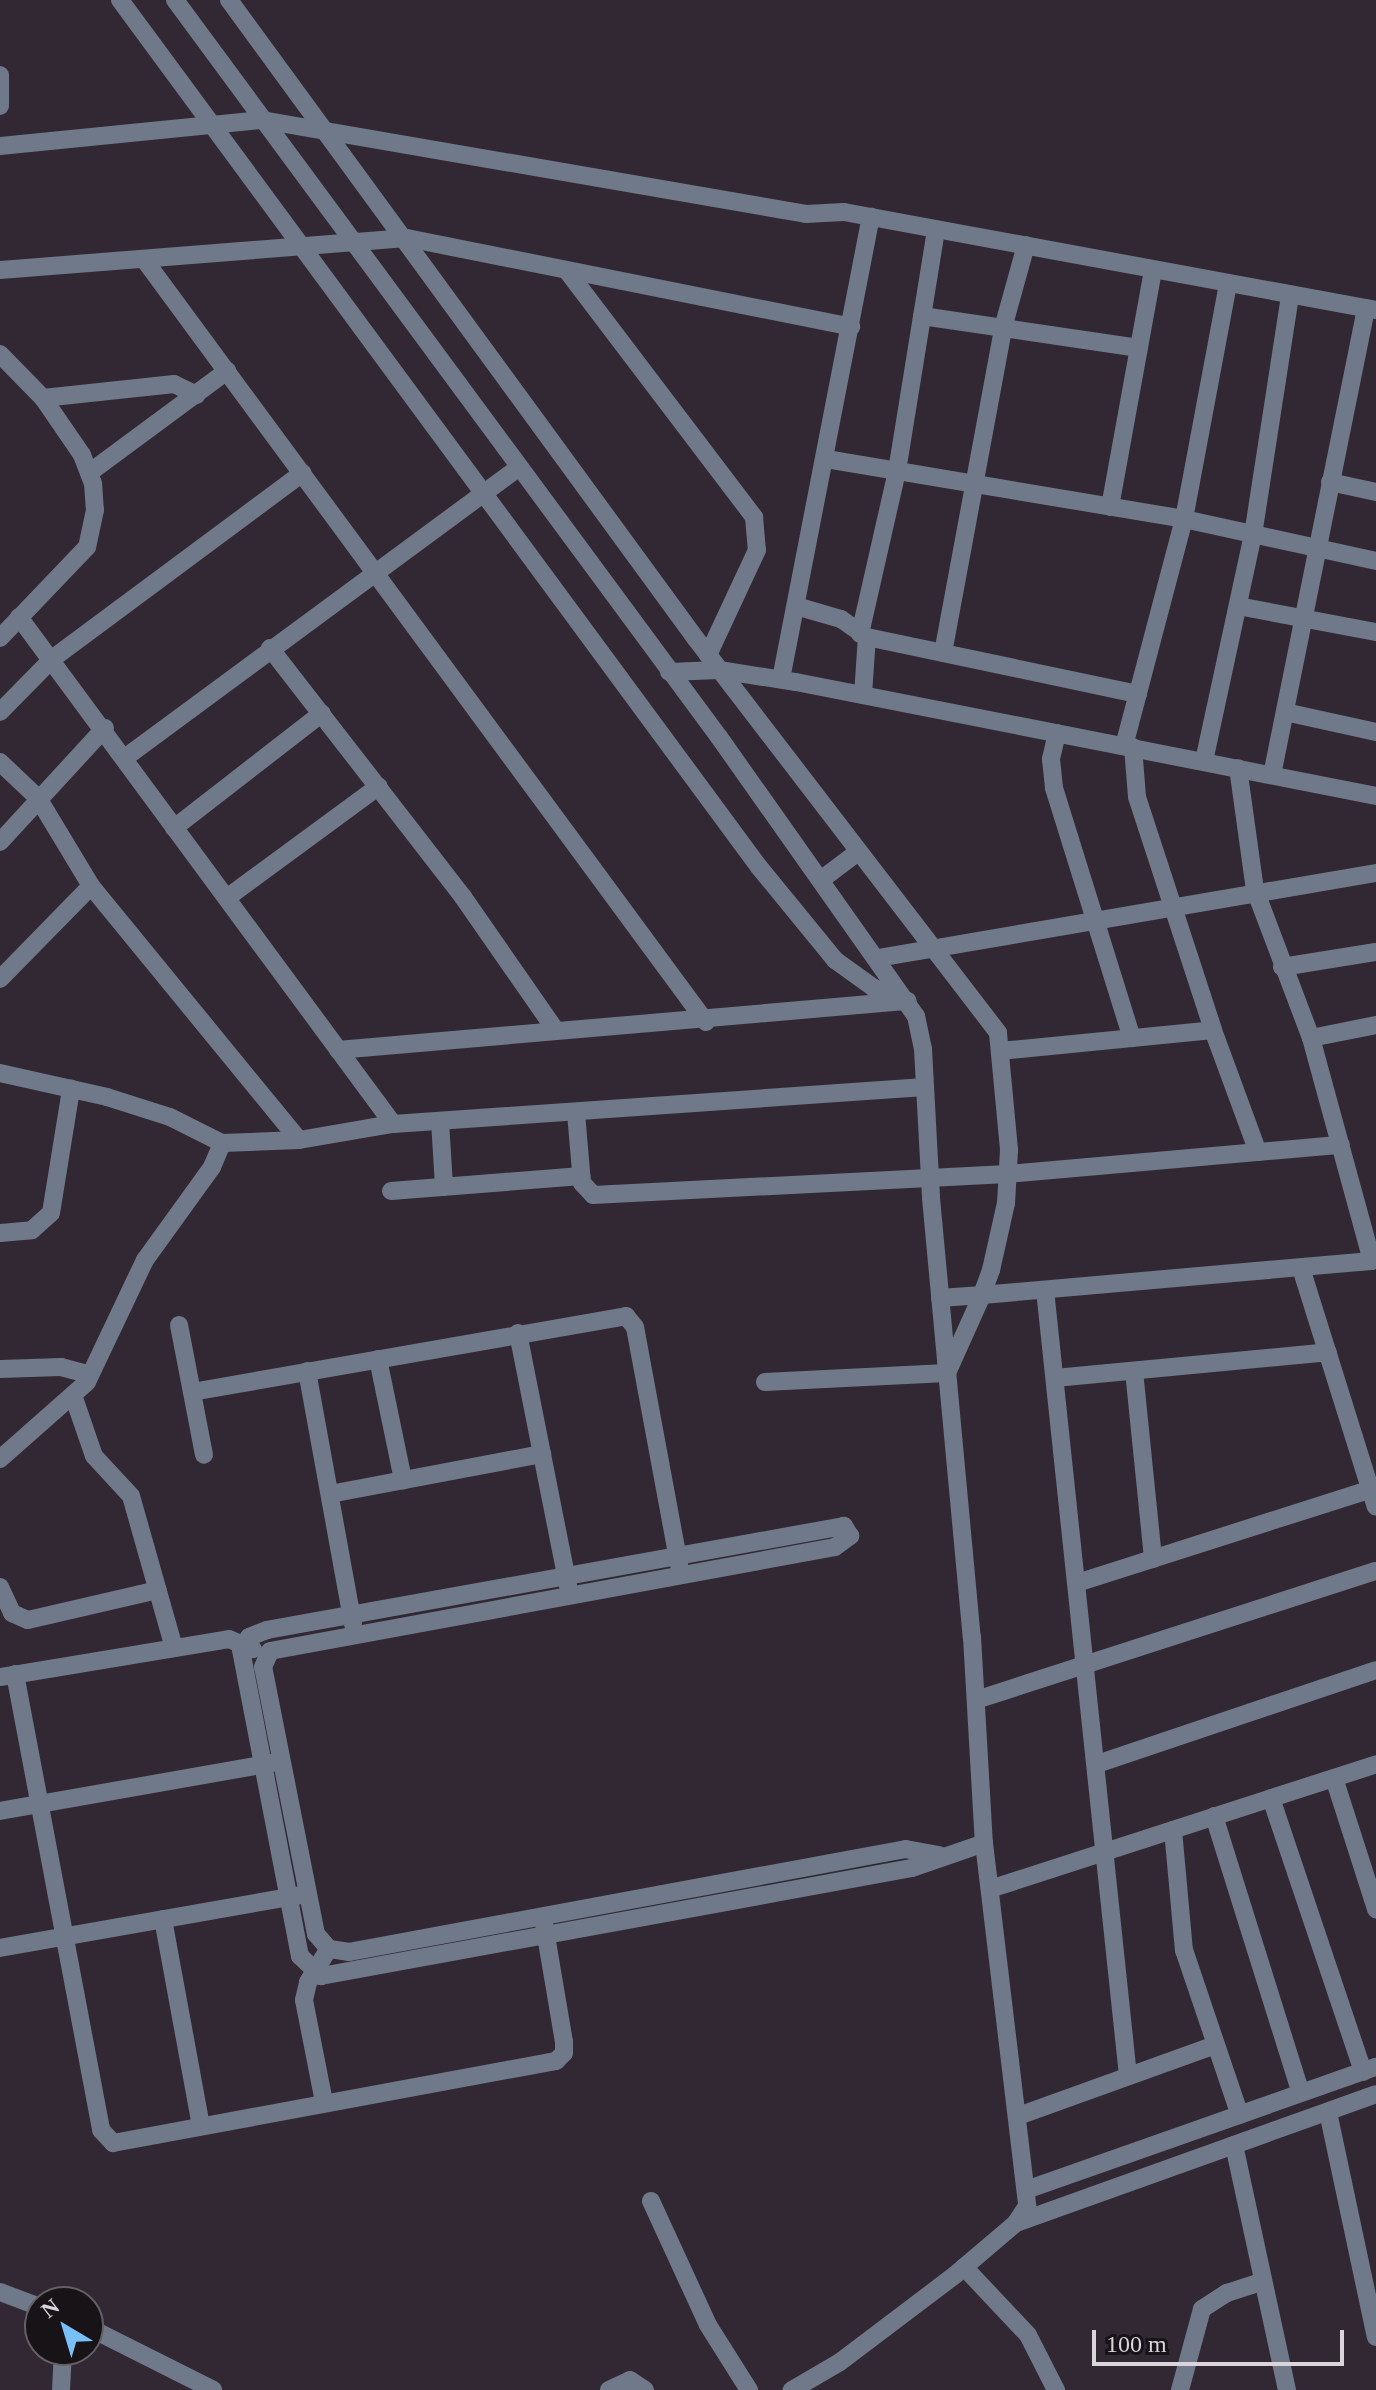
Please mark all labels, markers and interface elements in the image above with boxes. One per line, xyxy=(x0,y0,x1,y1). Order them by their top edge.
north arrow xyxy=(24,2286,104,2366)
text: N xyxy=(36,2294,64,2323)
scale bar xyxy=(1096,2314,1348,2364)
text: 100 m xyxy=(1106,2331,1167,2357)

